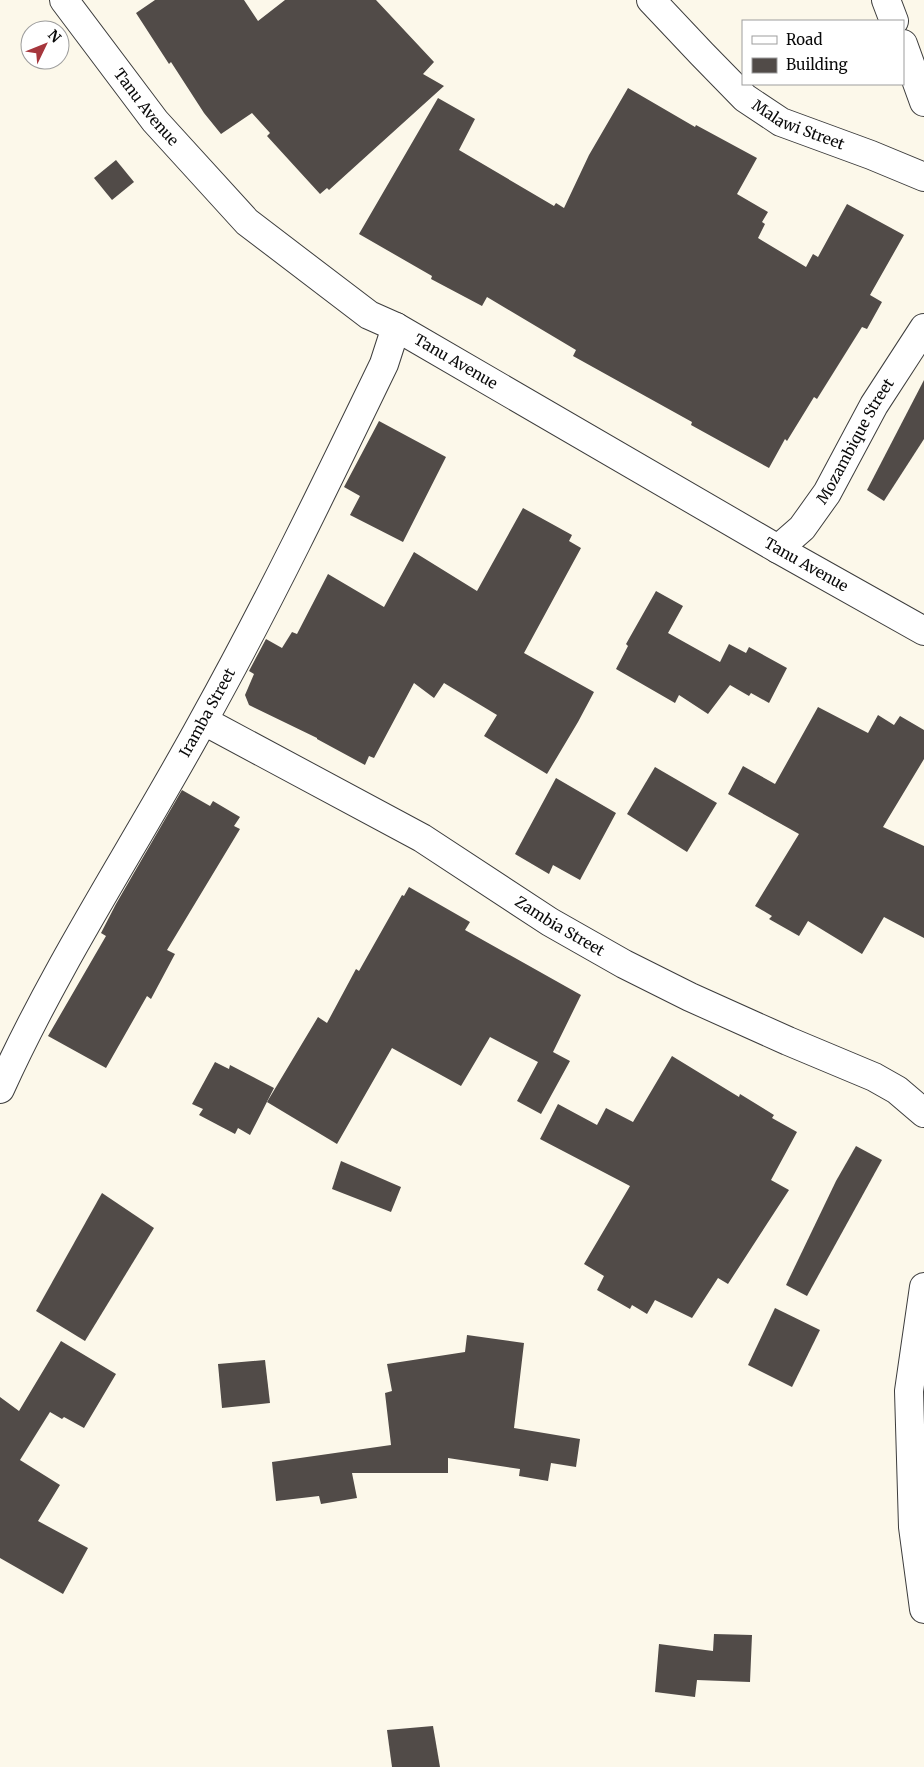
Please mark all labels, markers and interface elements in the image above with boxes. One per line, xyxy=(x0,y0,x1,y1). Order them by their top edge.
north arrow xyxy=(20,20,70,70)
legend xyxy=(742,20,904,85)
text: N xyxy=(44,26,65,46)
text: Road xyxy=(786,30,822,49)
text: Building xyxy=(786,55,848,74)
street label: Tanu Avenue xyxy=(110,65,183,150)
street label: Malawi Street xyxy=(749,95,847,154)
street label: Tanu Avenue xyxy=(411,330,501,393)
street label: Mozambique Street xyxy=(812,374,898,507)
street label: Tanu Avenue xyxy=(761,533,852,596)
street label: Iramba Street xyxy=(175,665,239,760)
street label: Zambia Street xyxy=(512,892,608,960)

